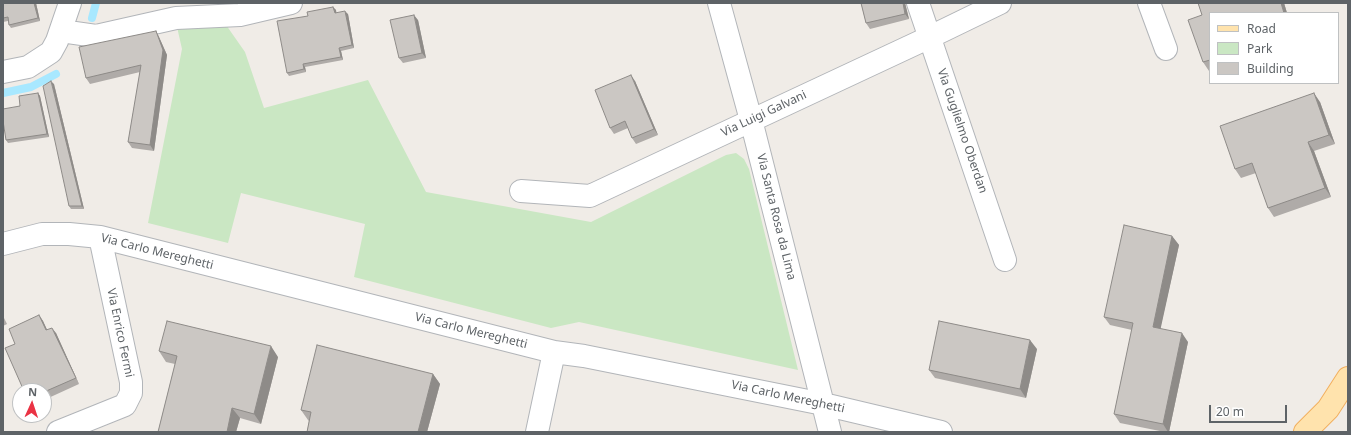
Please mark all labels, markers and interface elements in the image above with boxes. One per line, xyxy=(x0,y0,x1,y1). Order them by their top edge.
legend xyxy=(1209,12,1339,84)
text: Road xyxy=(1247,20,1276,37)
text: Park xyxy=(1247,40,1272,57)
text: Building xyxy=(1247,60,1294,77)
street label: Via Guglielmo Oberdan xyxy=(934,67,990,195)
street label: Via Luigi Galvani xyxy=(719,88,809,140)
street label: Via Santa Rosa da Lima xyxy=(753,152,799,282)
street label: Via Carlo Mereghetti xyxy=(99,231,215,273)
street label: Via Enrico Fermi xyxy=(104,287,136,379)
street label: Via Carlo Mereghetti xyxy=(413,310,529,352)
street label: Via Carlo Mereghetti xyxy=(730,378,846,416)
north arrow xyxy=(12,383,52,423)
text: N xyxy=(28,384,37,399)
scale bar xyxy=(1211,397,1289,423)
text: 20 m xyxy=(1216,403,1244,420)

